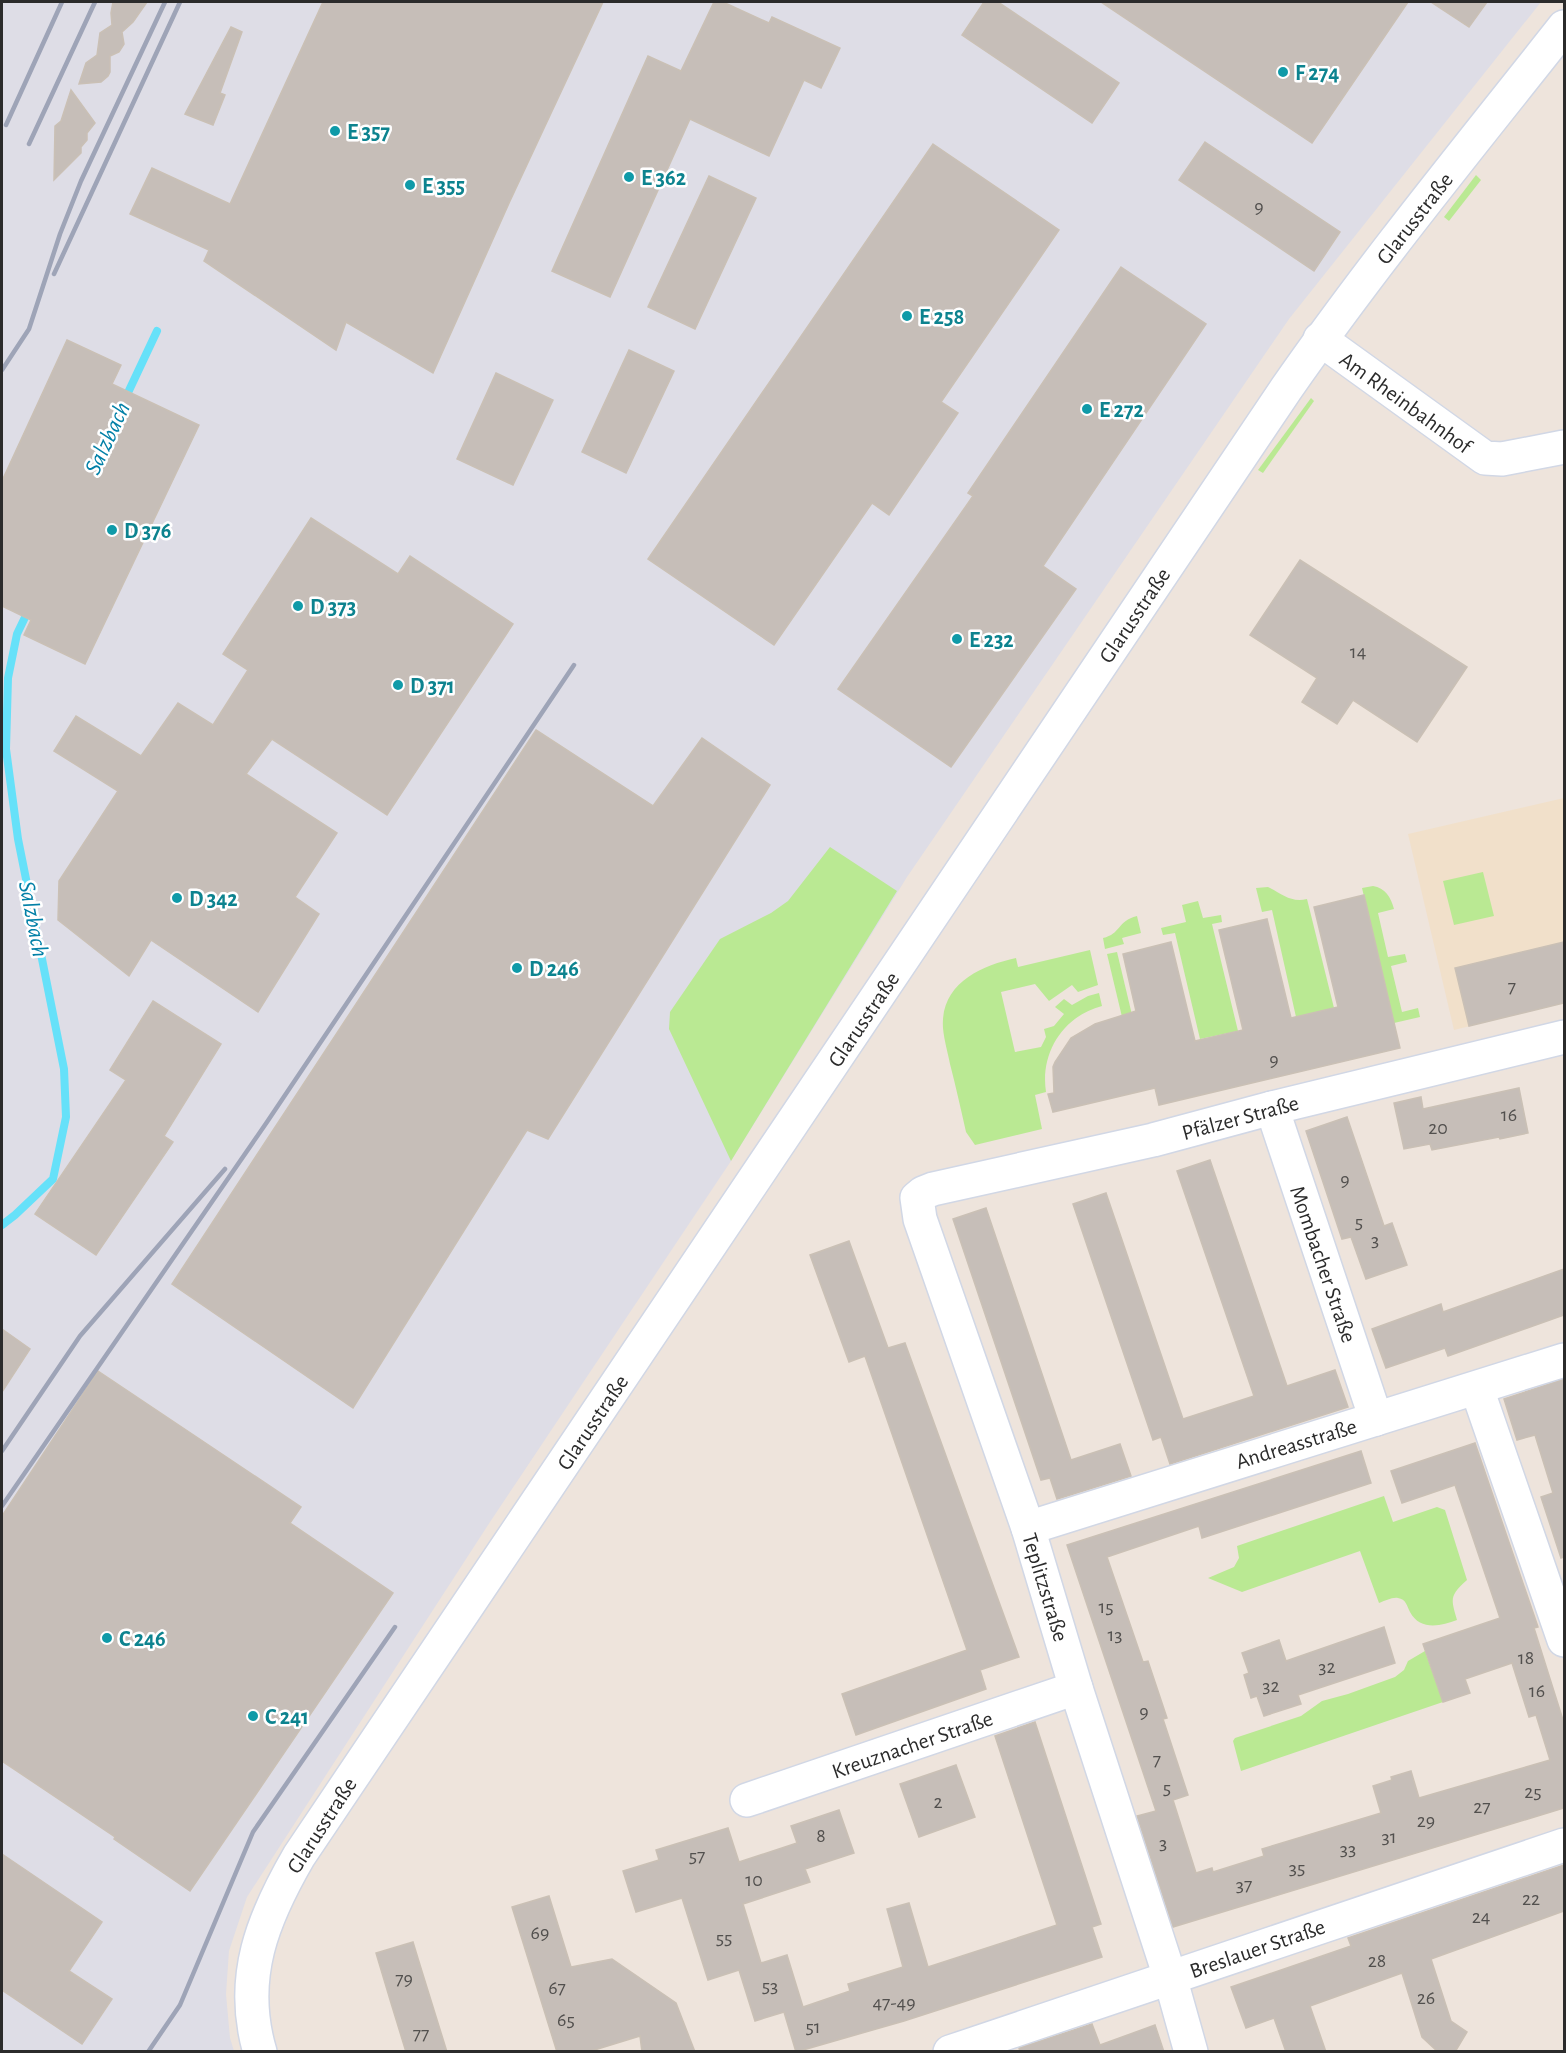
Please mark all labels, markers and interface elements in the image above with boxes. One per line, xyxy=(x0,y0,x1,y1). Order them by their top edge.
place label: F 274 xyxy=(1295,62,1339,84)
marker: F 274 xyxy=(1276,65,1290,79)
place label: E 357 xyxy=(347,121,390,143)
marker: E 357 xyxy=(328,124,342,138)
place label: E 362 xyxy=(641,167,686,189)
street label: Glarusstraße xyxy=(1372,169,1457,268)
marker: E 362 xyxy=(622,170,636,184)
place label: E 355 xyxy=(422,175,465,197)
marker: E 355 xyxy=(403,178,417,192)
house number: 9 xyxy=(1254,197,1264,217)
place label: E 258 xyxy=(919,306,964,328)
marker: E 258 xyxy=(900,309,914,323)
street label: Am Rheinbahnhof xyxy=(1336,348,1476,458)
water label: Salzbach xyxy=(81,398,135,478)
place label: E 272 xyxy=(1099,399,1144,421)
marker: E 272 xyxy=(1080,402,1094,416)
place label: D 376 xyxy=(124,520,171,542)
marker: D 376 xyxy=(105,523,119,537)
street label: Glarusstraße xyxy=(1095,564,1175,667)
place label: D 373 xyxy=(310,596,356,618)
marker: D 373 xyxy=(291,599,305,613)
place label: E 232 xyxy=(969,629,1014,651)
marker: E 232 xyxy=(950,632,964,646)
house number: 14 xyxy=(1350,642,1366,662)
place label: D 371 xyxy=(410,675,455,697)
marker: D 371 xyxy=(391,678,405,692)
water label: Salzbach xyxy=(14,879,52,959)
place label: D 342 xyxy=(189,888,238,910)
marker: D 342 xyxy=(170,891,184,905)
place label: D 246 xyxy=(529,958,579,980)
marker: D 246 xyxy=(510,961,524,975)
street label: Glarusstraße xyxy=(824,968,904,1071)
house number: 7 xyxy=(1508,977,1516,997)
house number: 9 xyxy=(1269,1050,1279,1070)
street label: Pfälzer Straße xyxy=(1180,1092,1301,1144)
house number: 16 xyxy=(1501,1105,1517,1125)
house number: 20 xyxy=(1428,1118,1448,1138)
house number: 9 xyxy=(1340,1170,1350,1190)
street label: Mombacher Straße xyxy=(1286,1183,1360,1345)
house number: 5 xyxy=(1355,1212,1363,1232)
house number: 3 xyxy=(1371,1230,1379,1250)
street label: Glarusstraße xyxy=(553,1371,633,1474)
street label: Andreasstraße xyxy=(1233,1415,1359,1473)
street label: Teplitzstraße xyxy=(1018,1531,1072,1644)
house number: 15 xyxy=(1098,1597,1114,1617)
house number: 13 xyxy=(1107,1625,1123,1645)
place label: C 246 xyxy=(119,1628,166,1650)
marker: C 246 xyxy=(100,1631,114,1645)
house number: 18 xyxy=(1518,1648,1534,1668)
house number: 32 xyxy=(1318,1657,1336,1677)
house number: 32 xyxy=(1262,1676,1280,1696)
house number: 16 xyxy=(1529,1681,1545,1701)
house number: 9 xyxy=(1139,1702,1149,1722)
place label: C 241 xyxy=(265,1706,309,1728)
street label: Kreuznacher Straße xyxy=(829,1707,996,1783)
marker: C 241 xyxy=(246,1709,260,1723)
house number: 7 xyxy=(1153,1750,1161,1770)
street label: Glarusstraße xyxy=(283,1774,361,1877)
house number: 5 xyxy=(1163,1778,1171,1798)
house number: 25 xyxy=(1524,1782,1542,1802)
house number: 2 xyxy=(933,1792,943,1812)
house number: 27 xyxy=(1473,1797,1491,1817)
house number: 29 xyxy=(1417,1811,1435,1831)
house number: 8 xyxy=(816,1826,826,1846)
house number: 31 xyxy=(1381,1827,1397,1847)
house number: 3 xyxy=(1159,1833,1167,1853)
house number: 33 xyxy=(1340,1839,1356,1859)
house number: 57 xyxy=(689,1846,705,1866)
house number: 35 xyxy=(1289,1858,1305,1878)
house number: 10 xyxy=(745,1870,763,1890)
house number: 37 xyxy=(1236,1875,1252,1895)
house number: 22 xyxy=(1522,1889,1540,1909)
house number: 24 xyxy=(1472,1907,1490,1927)
street label: Breslauer Straße xyxy=(1187,1916,1328,1982)
house number: 69 xyxy=(531,1923,549,1943)
house number: 55 xyxy=(716,1928,732,1948)
house number: 28 xyxy=(1368,1951,1386,1971)
house number: 79 xyxy=(395,1969,413,1989)
house number: 53 xyxy=(762,1976,778,1996)
house number: 67 xyxy=(548,1978,566,1998)
house number: 26 xyxy=(1417,1988,1435,2008)
house number: 47-49 xyxy=(872,1993,916,2013)
house number: 65 xyxy=(557,2010,575,2030)
house number: 51 xyxy=(805,2017,821,2037)
house number: 77 xyxy=(413,2024,429,2044)

